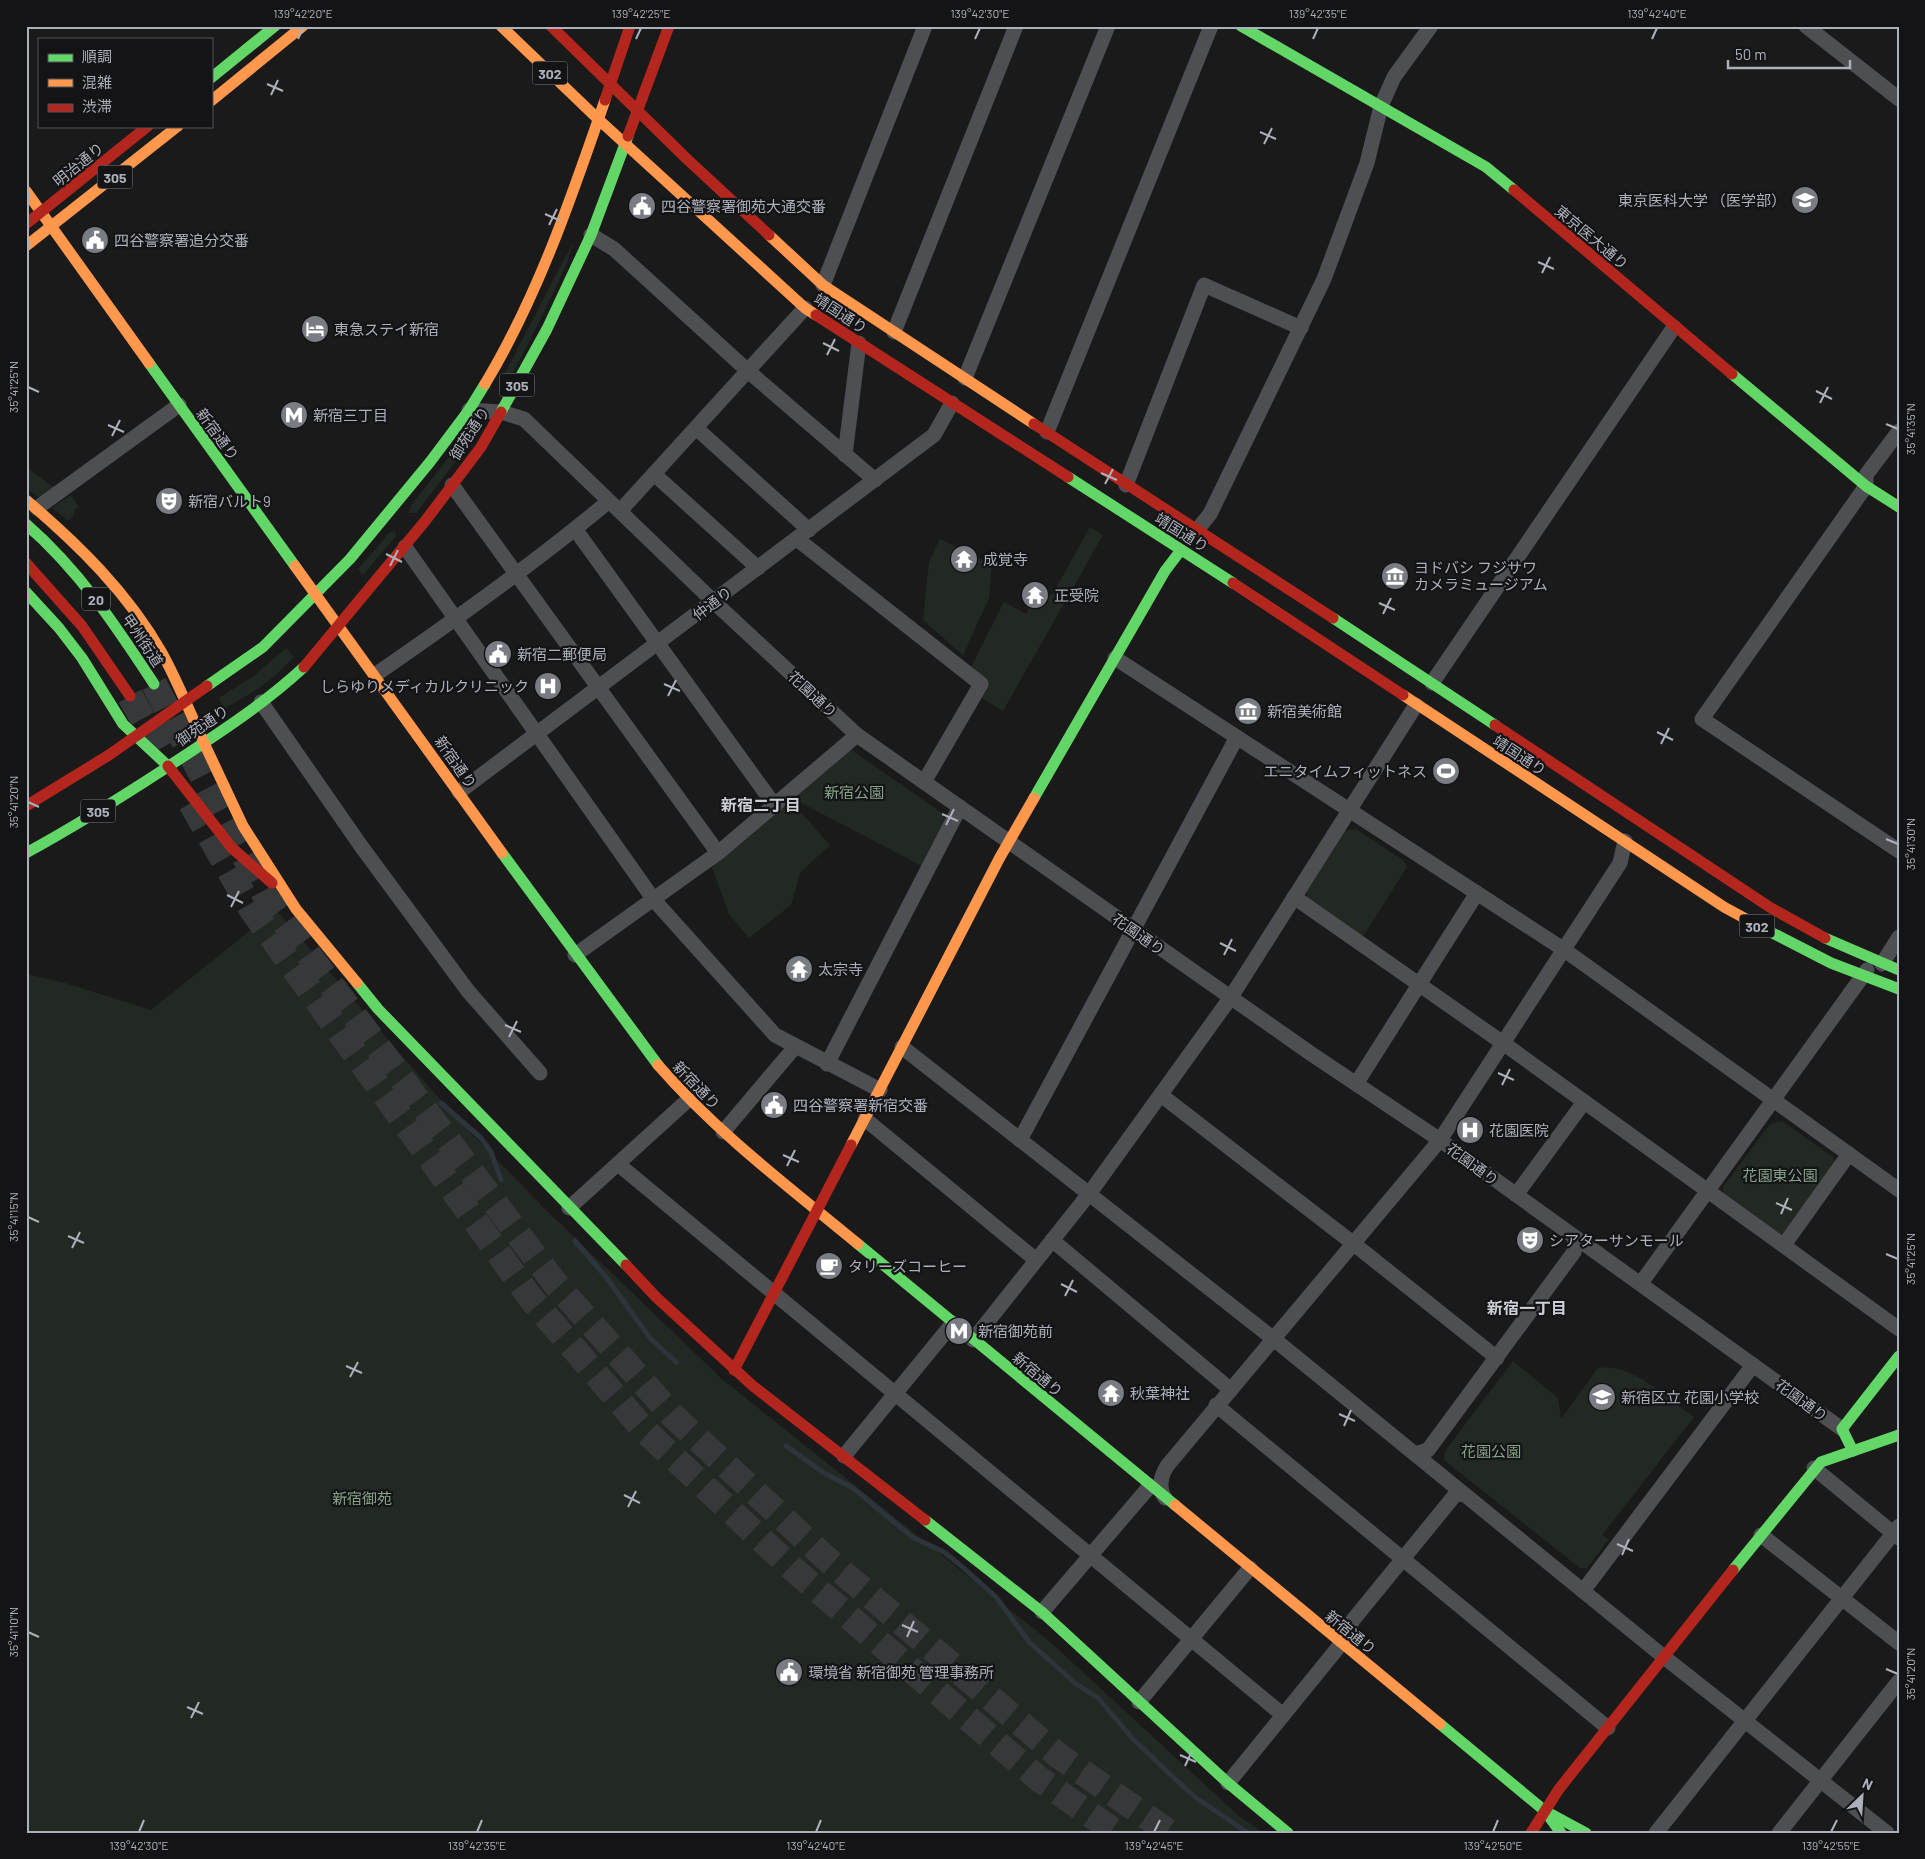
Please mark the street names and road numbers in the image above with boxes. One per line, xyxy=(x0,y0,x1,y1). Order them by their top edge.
road number: 302 xyxy=(532,62,568,84)
street label: 明治通り xyxy=(49,138,107,190)
road number: 305 xyxy=(98,166,132,188)
street label: 東京医大通り xyxy=(1552,201,1632,273)
street label: 靖国通り xyxy=(811,289,871,337)
road number: 305 xyxy=(500,374,534,396)
street label: 御苑通り xyxy=(445,403,493,463)
street label: 新宿通り xyxy=(193,404,243,464)
street label: 靖国通り xyxy=(1152,508,1212,556)
street label: 仲通り xyxy=(689,582,735,624)
road number: 20 xyxy=(82,588,110,610)
street label: 甲州街道 xyxy=(119,610,167,670)
street label: 花園通り xyxy=(785,667,841,721)
street label: 御苑通り xyxy=(172,701,232,749)
street label: 靖国通り xyxy=(1490,731,1550,779)
street label: 新宿通り xyxy=(431,732,481,792)
road number: 305 xyxy=(80,799,116,822)
street label: 花園通り xyxy=(1109,909,1169,959)
road number: 302 xyxy=(1740,914,1774,938)
street label: 新宿通り xyxy=(670,1057,724,1113)
street label: 花園通り xyxy=(1443,1139,1503,1189)
street label: 新宿通り xyxy=(1009,1348,1067,1400)
street label: 花園通り xyxy=(1772,1375,1832,1425)
street label: 新宿通り xyxy=(1322,1606,1380,1658)

